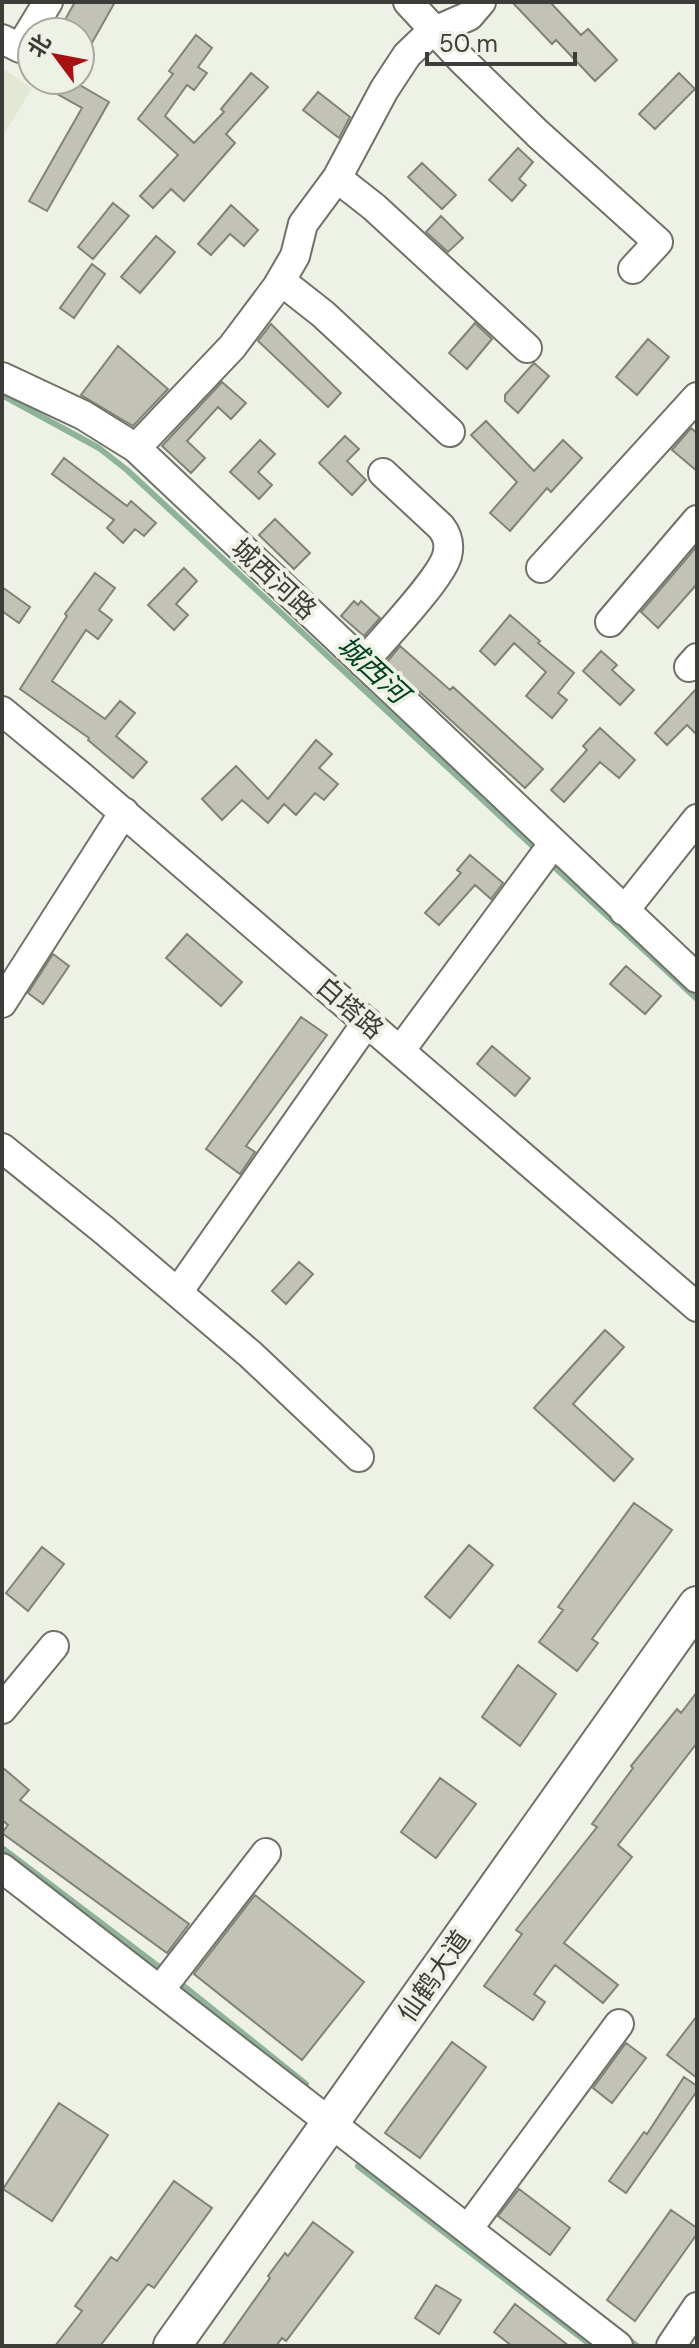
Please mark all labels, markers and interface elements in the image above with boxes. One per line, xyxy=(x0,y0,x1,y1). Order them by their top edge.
north arrow xyxy=(16,16,96,96)
scale bar xyxy=(427,16,575,66)
text: 50 m xyxy=(439,28,498,59)
text: 北 xyxy=(21,29,58,63)
street label: 城西河路 xyxy=(224,531,324,627)
water label: 城西河 xyxy=(329,627,420,715)
street label: 白塔路 xyxy=(309,970,391,1046)
street label: 仙鹤大道 xyxy=(390,1924,478,2028)

